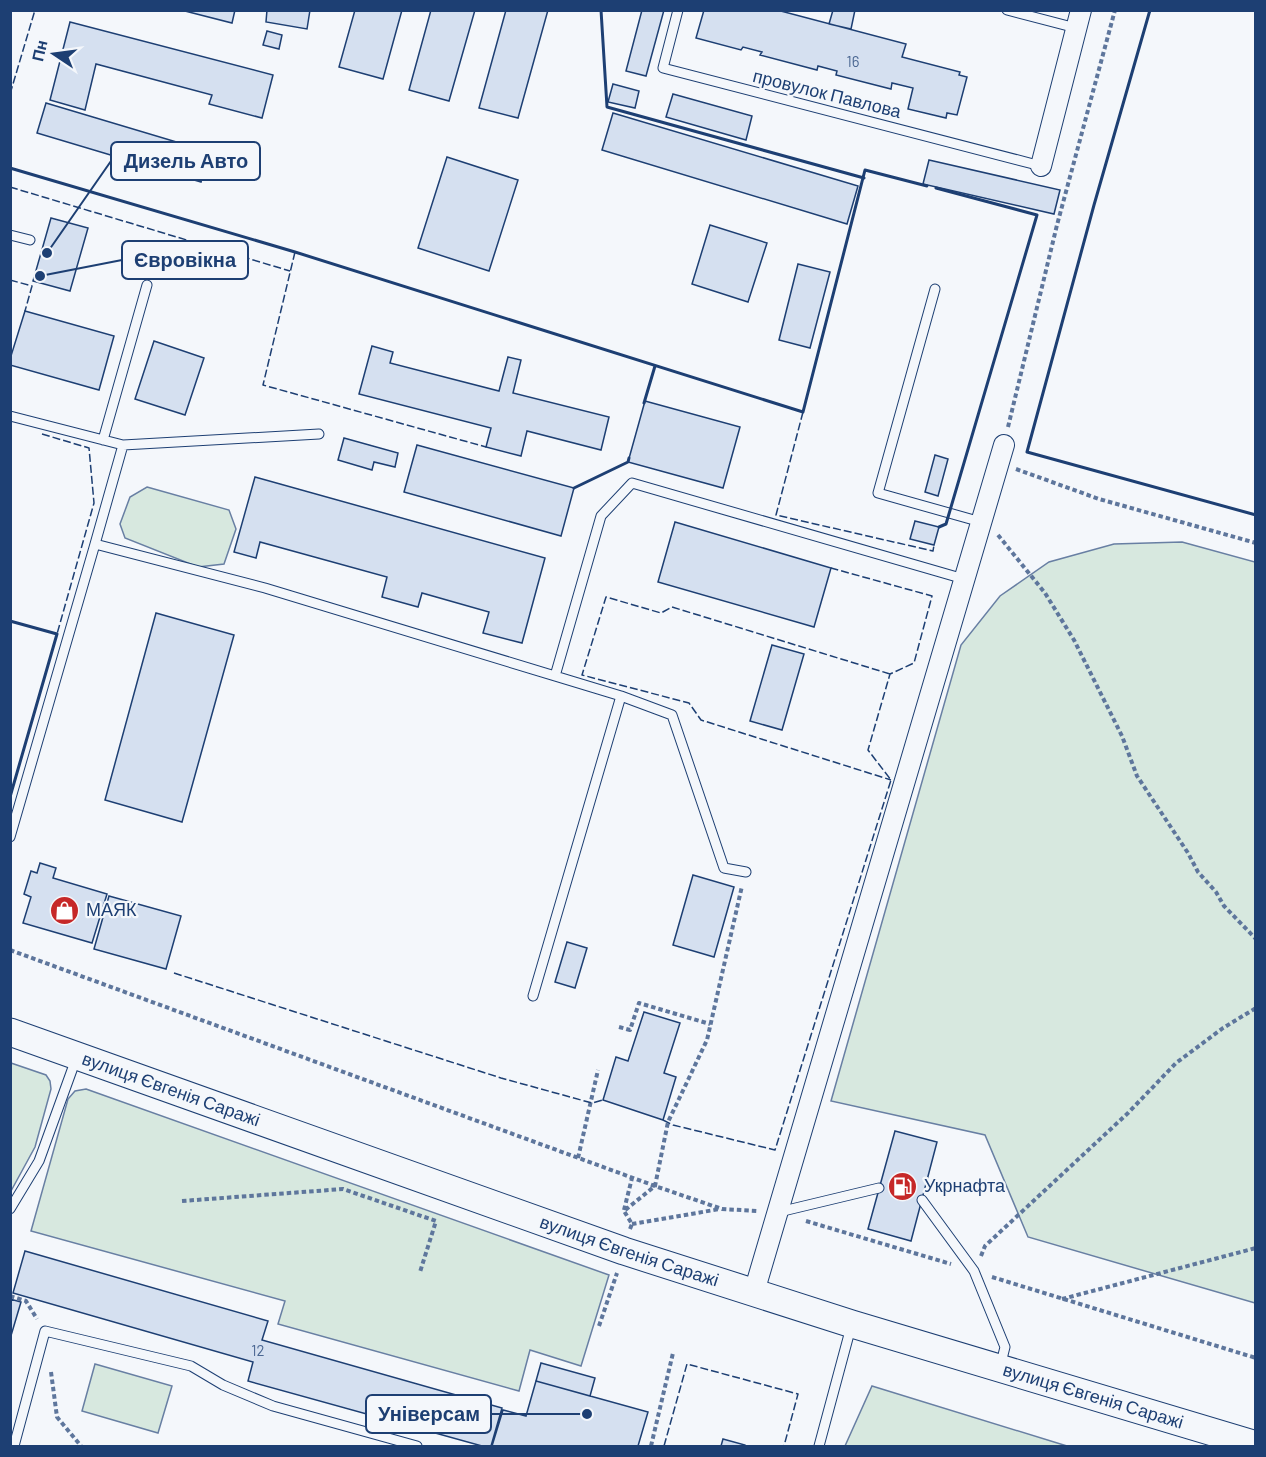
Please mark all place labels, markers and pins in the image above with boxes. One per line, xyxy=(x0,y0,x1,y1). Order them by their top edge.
callout: Дизель Авто xyxy=(111,142,260,180)
callout: Євровікна xyxy=(122,241,248,279)
shop icon: МАЯК xyxy=(49,894,81,926)
place label: МАЯК xyxy=(86,898,137,920)
fuel station icon: Укрнафта xyxy=(887,1170,919,1202)
place label: Укрнафта xyxy=(924,1174,1006,1196)
callout: Універсам xyxy=(366,1395,491,1433)

